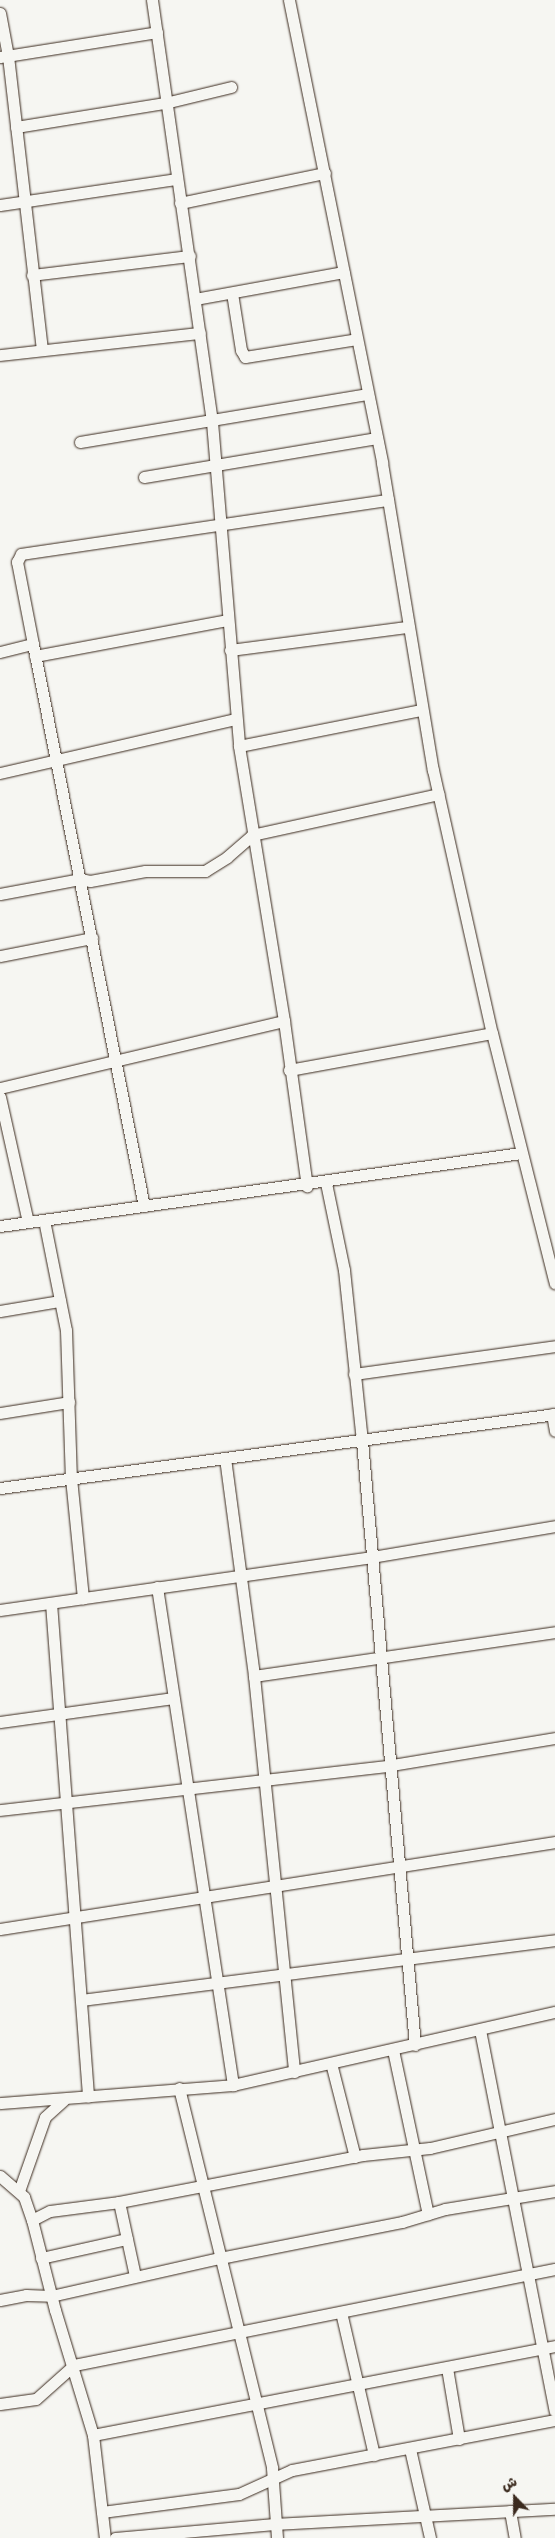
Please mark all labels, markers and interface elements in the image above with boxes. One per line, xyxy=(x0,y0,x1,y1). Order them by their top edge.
north arrow xyxy=(490,2473,540,2523)
text: ش xyxy=(499,2473,520,2494)

